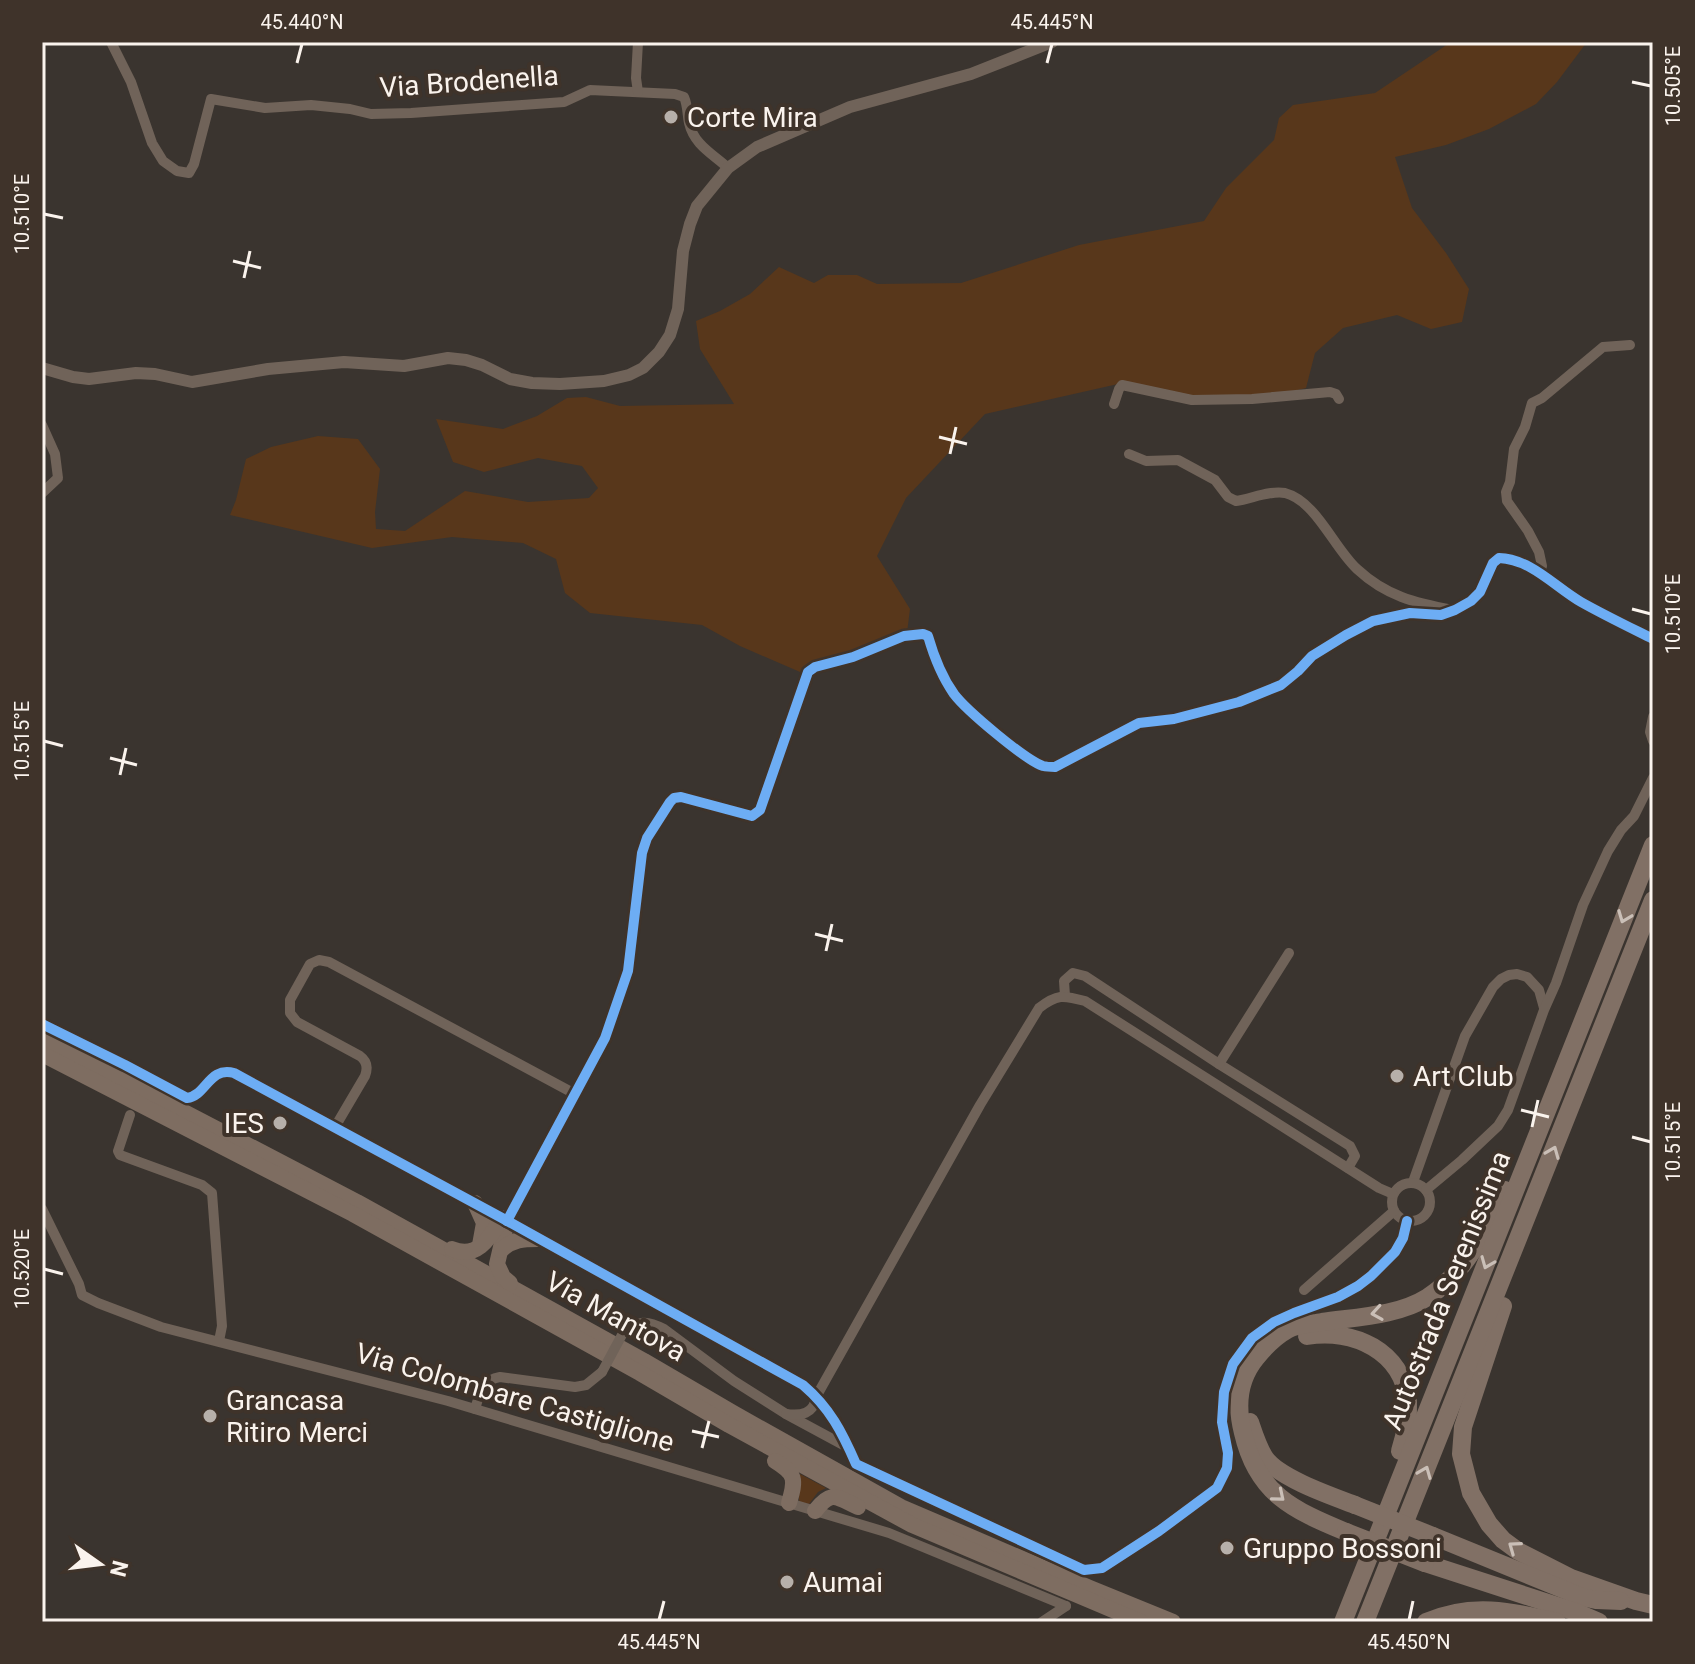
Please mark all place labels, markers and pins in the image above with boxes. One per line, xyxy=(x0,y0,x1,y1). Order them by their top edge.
place label: Corte Mira xyxy=(687,101,818,134)
marker: Corte Mira xyxy=(662,108,680,126)
place label: Art Club xyxy=(1413,1060,1514,1093)
marker: Art Club xyxy=(1388,1067,1406,1085)
place label: IES xyxy=(224,1107,264,1140)
marker: IES xyxy=(271,1114,289,1132)
place label: Grancasa Ritiro Merci xyxy=(226,1384,368,1449)
marker: Grancasa Ritiro Merci xyxy=(201,1407,219,1425)
place label: Gruppo Bossoni xyxy=(1243,1532,1442,1565)
marker: Gruppo Bossoni xyxy=(1218,1539,1236,1557)
place label: Aumai xyxy=(803,1566,883,1599)
marker: Aumai xyxy=(778,1573,796,1591)

